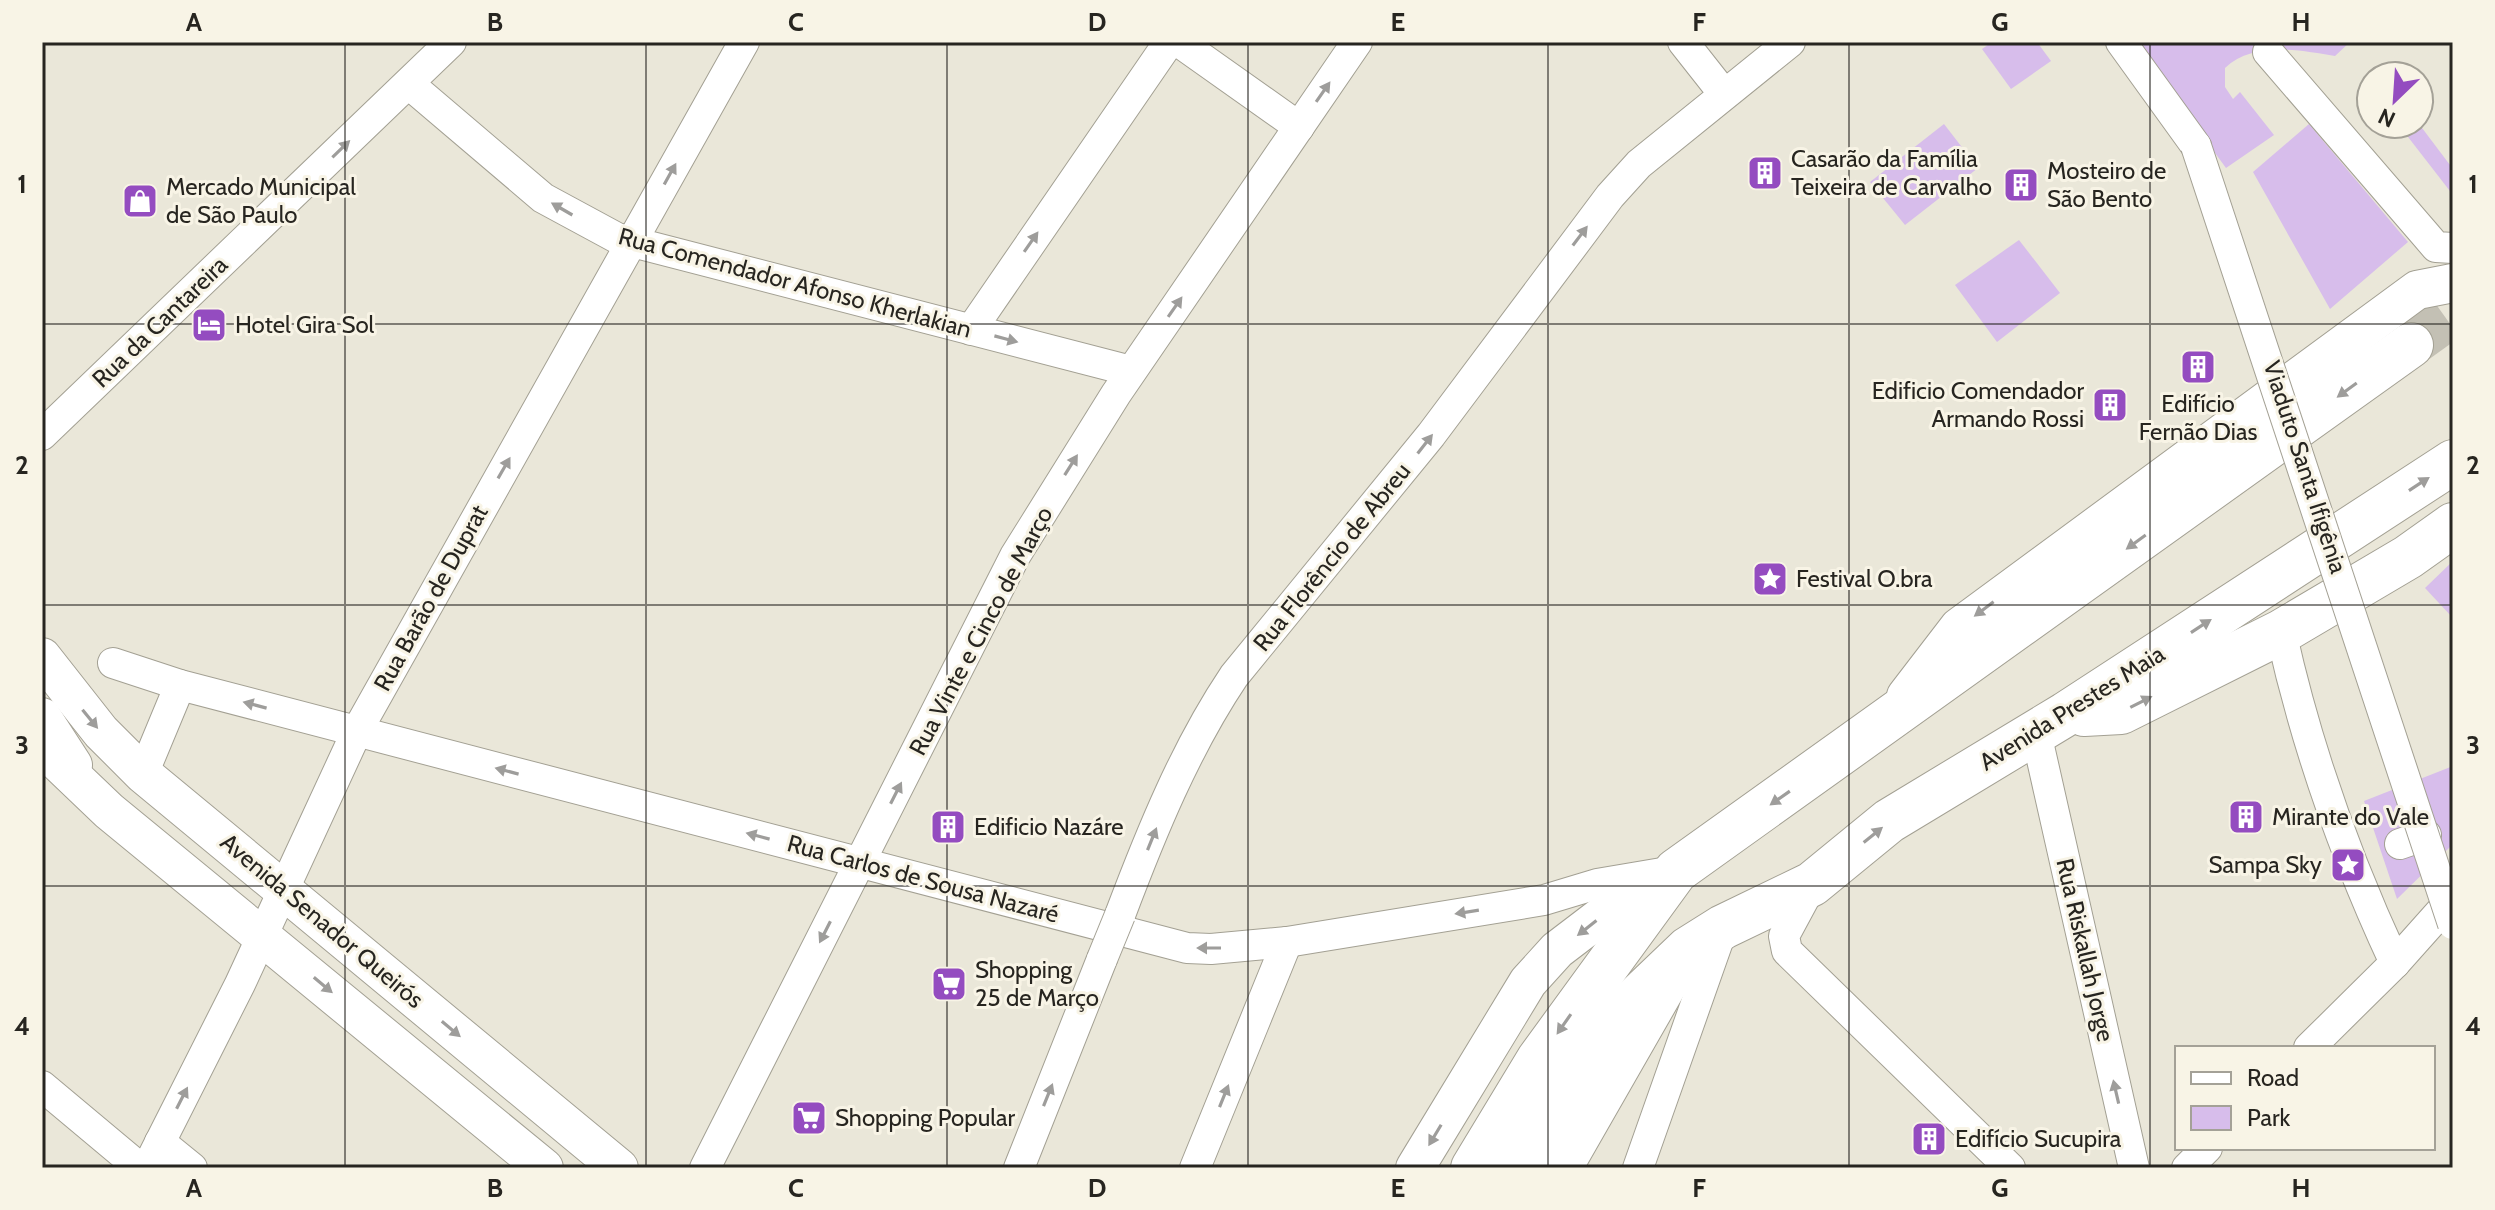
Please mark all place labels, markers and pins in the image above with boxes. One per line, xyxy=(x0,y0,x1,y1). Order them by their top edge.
place label: Casarão da Família Teixeira de Carvalho xyxy=(1791,144,1992,201)
building icon: Casarão da Família Teixeira de Carvalho xyxy=(1746,154,1784,192)
place label: Mosteiro de São Bento xyxy=(2047,156,2166,213)
building icon: Mosteiro de São Bento xyxy=(2002,166,2040,204)
place label: Mercado Municipal de São Paulo xyxy=(166,172,356,229)
shop icon: Mercado Municipal de São Paulo xyxy=(121,182,159,220)
hotel icon: Hotel Gira Sol xyxy=(190,306,228,344)
place label: Hotel Gira Sol xyxy=(235,310,375,339)
building icon: Edifício Fernão Dias xyxy=(2179,348,2217,386)
place label: Edificio Comendador Armando Rossi xyxy=(1872,376,2084,433)
building icon: Edificio Comendador Armando Rossi xyxy=(2091,386,2129,424)
place label: Edifício Fernão Dias xyxy=(2139,389,2257,446)
place icon: Festival O.bra xyxy=(1751,560,1789,598)
place label: Festival O.bra xyxy=(1796,564,1933,593)
building icon: Mirante do Vale xyxy=(2227,798,2265,836)
place label: Mirante do Vale xyxy=(2272,802,2429,831)
building icon: Edificio Nazáre xyxy=(929,808,967,846)
place label: Edificio Nazáre xyxy=(974,812,1124,841)
place icon: Sampa Sky xyxy=(2329,846,2367,884)
place label: Sampa Sky xyxy=(2208,850,2322,879)
place label: Shopping 25 de Março xyxy=(975,955,1099,1012)
supermarket icon: Shopping 25 de Março xyxy=(930,965,968,1003)
supermarket icon: Shopping Popular xyxy=(790,1099,828,1137)
place label: Shopping Popular xyxy=(835,1103,1015,1132)
building icon: Edifício Sucupira xyxy=(1910,1120,1948,1158)
place label: Edifício Sucupira xyxy=(1955,1124,2122,1153)

